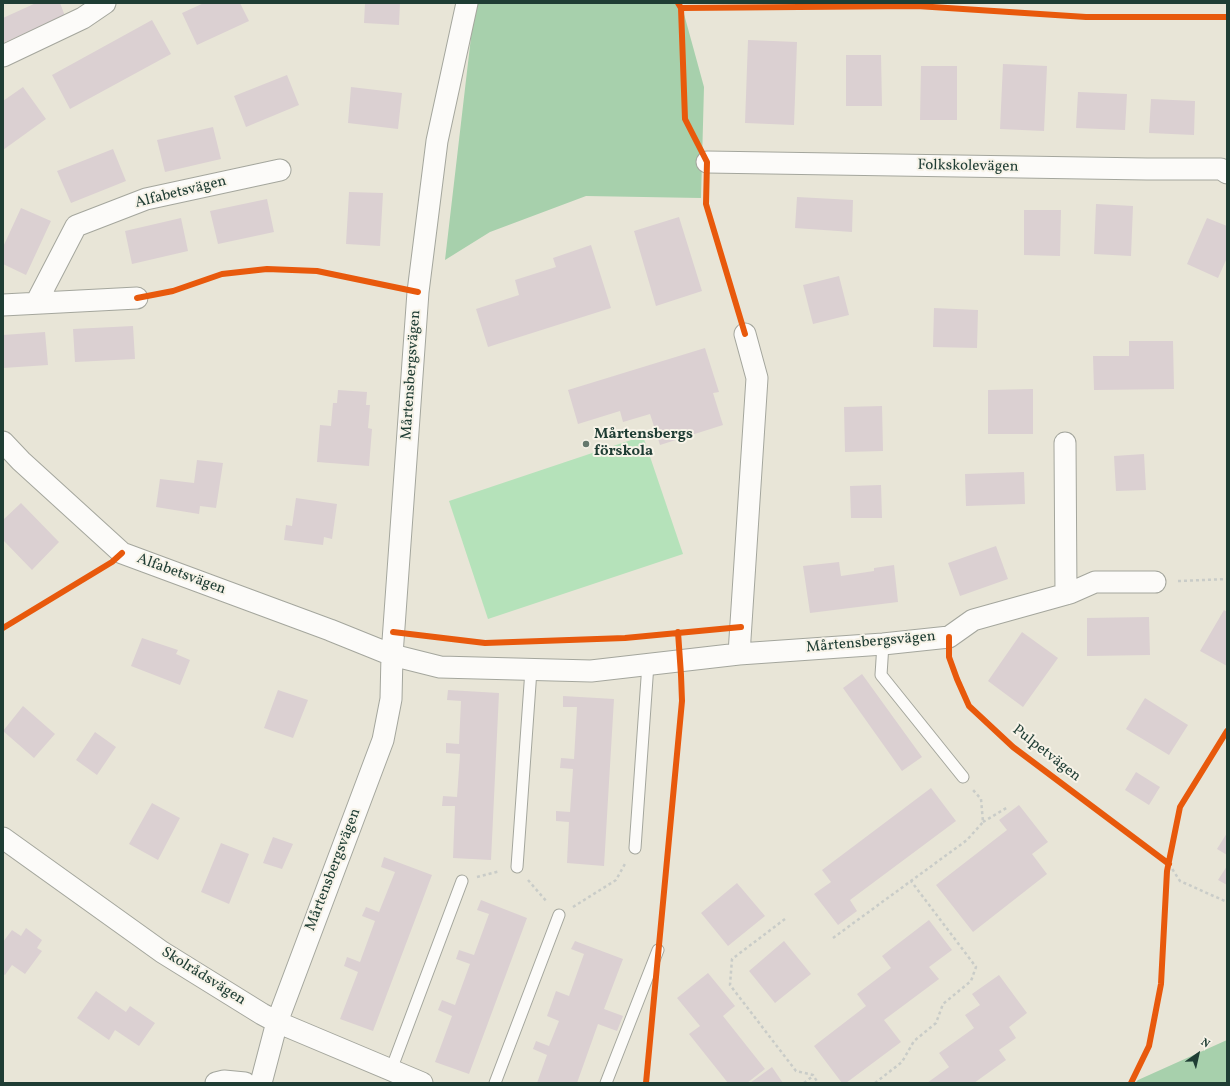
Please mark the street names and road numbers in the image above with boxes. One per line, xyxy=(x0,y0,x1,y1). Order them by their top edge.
street label: Folkskolevägen xyxy=(917,157,1019,177)
street label: Alfabetsvägen xyxy=(133,173,229,213)
street label: Mårtensbergsvägen xyxy=(398,310,426,440)
street label: Alfabetsvägen xyxy=(134,551,228,599)
street label: Mårtensbergsvägen xyxy=(806,628,936,658)
street label: Pulpetvägen xyxy=(1008,722,1084,786)
street label: Mårtensbergsvägen xyxy=(302,806,366,934)
street label: Skolrådsvägen xyxy=(158,944,248,1010)

